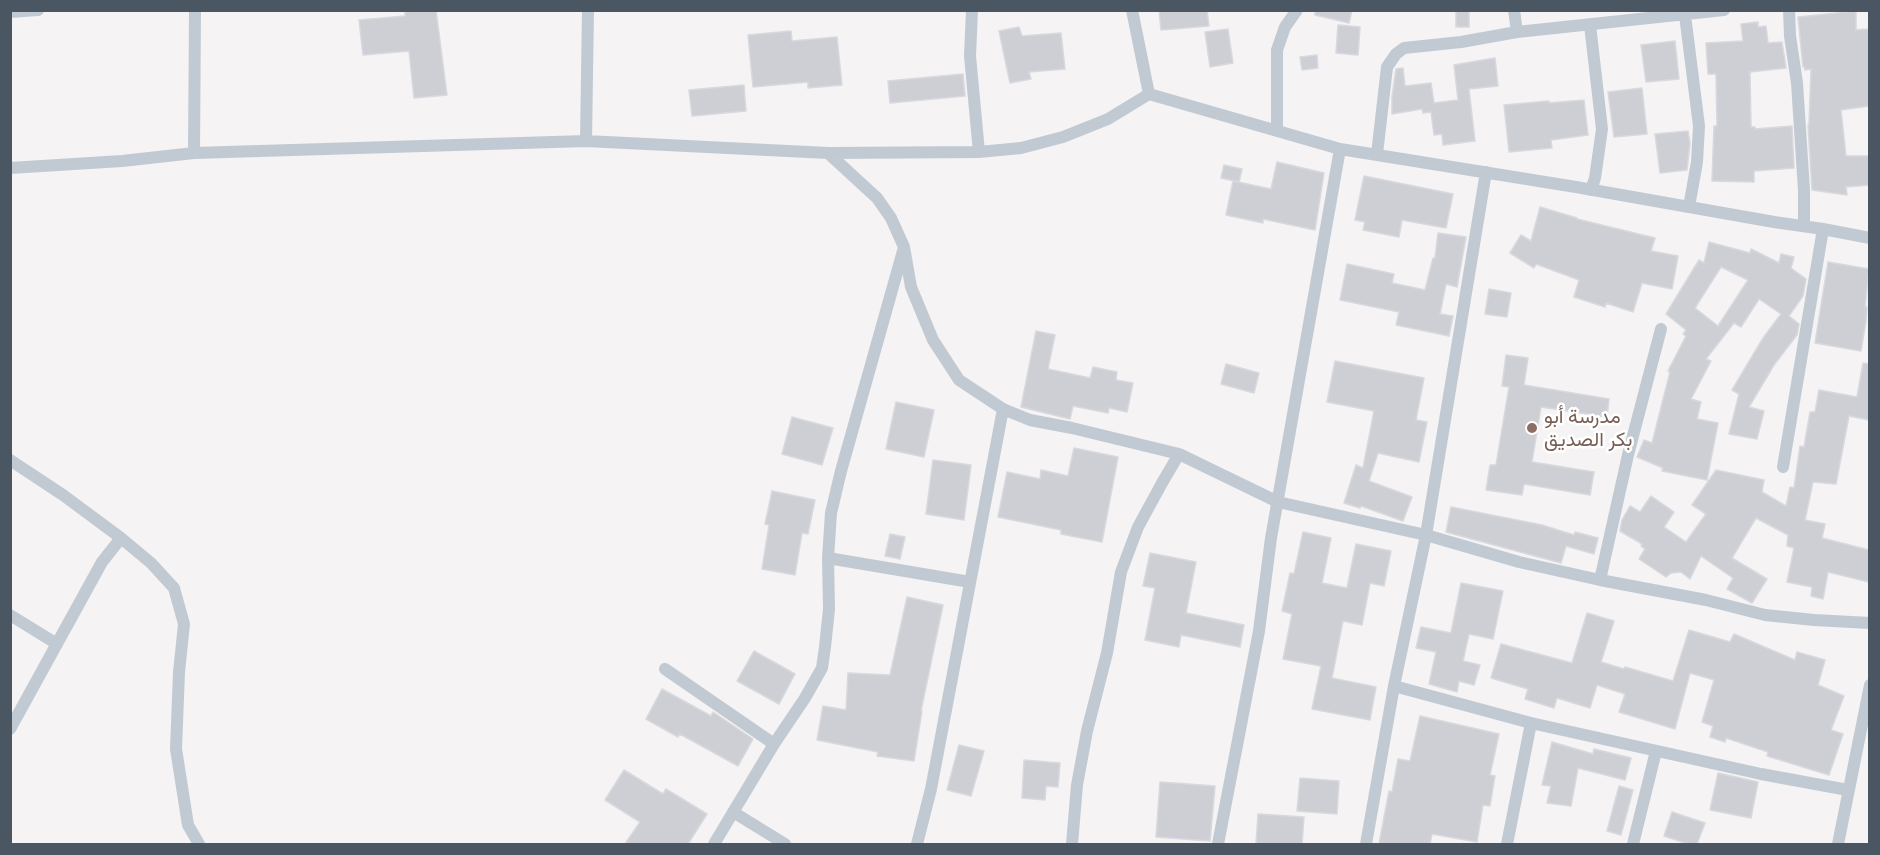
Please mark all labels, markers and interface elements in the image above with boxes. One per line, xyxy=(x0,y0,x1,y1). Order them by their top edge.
place label: مدرسة أبو بكر الصديق xyxy=(1544,404,1632,451)
marker: مدرسة أبو بكر الصديق xyxy=(1525,421,1539,435)

